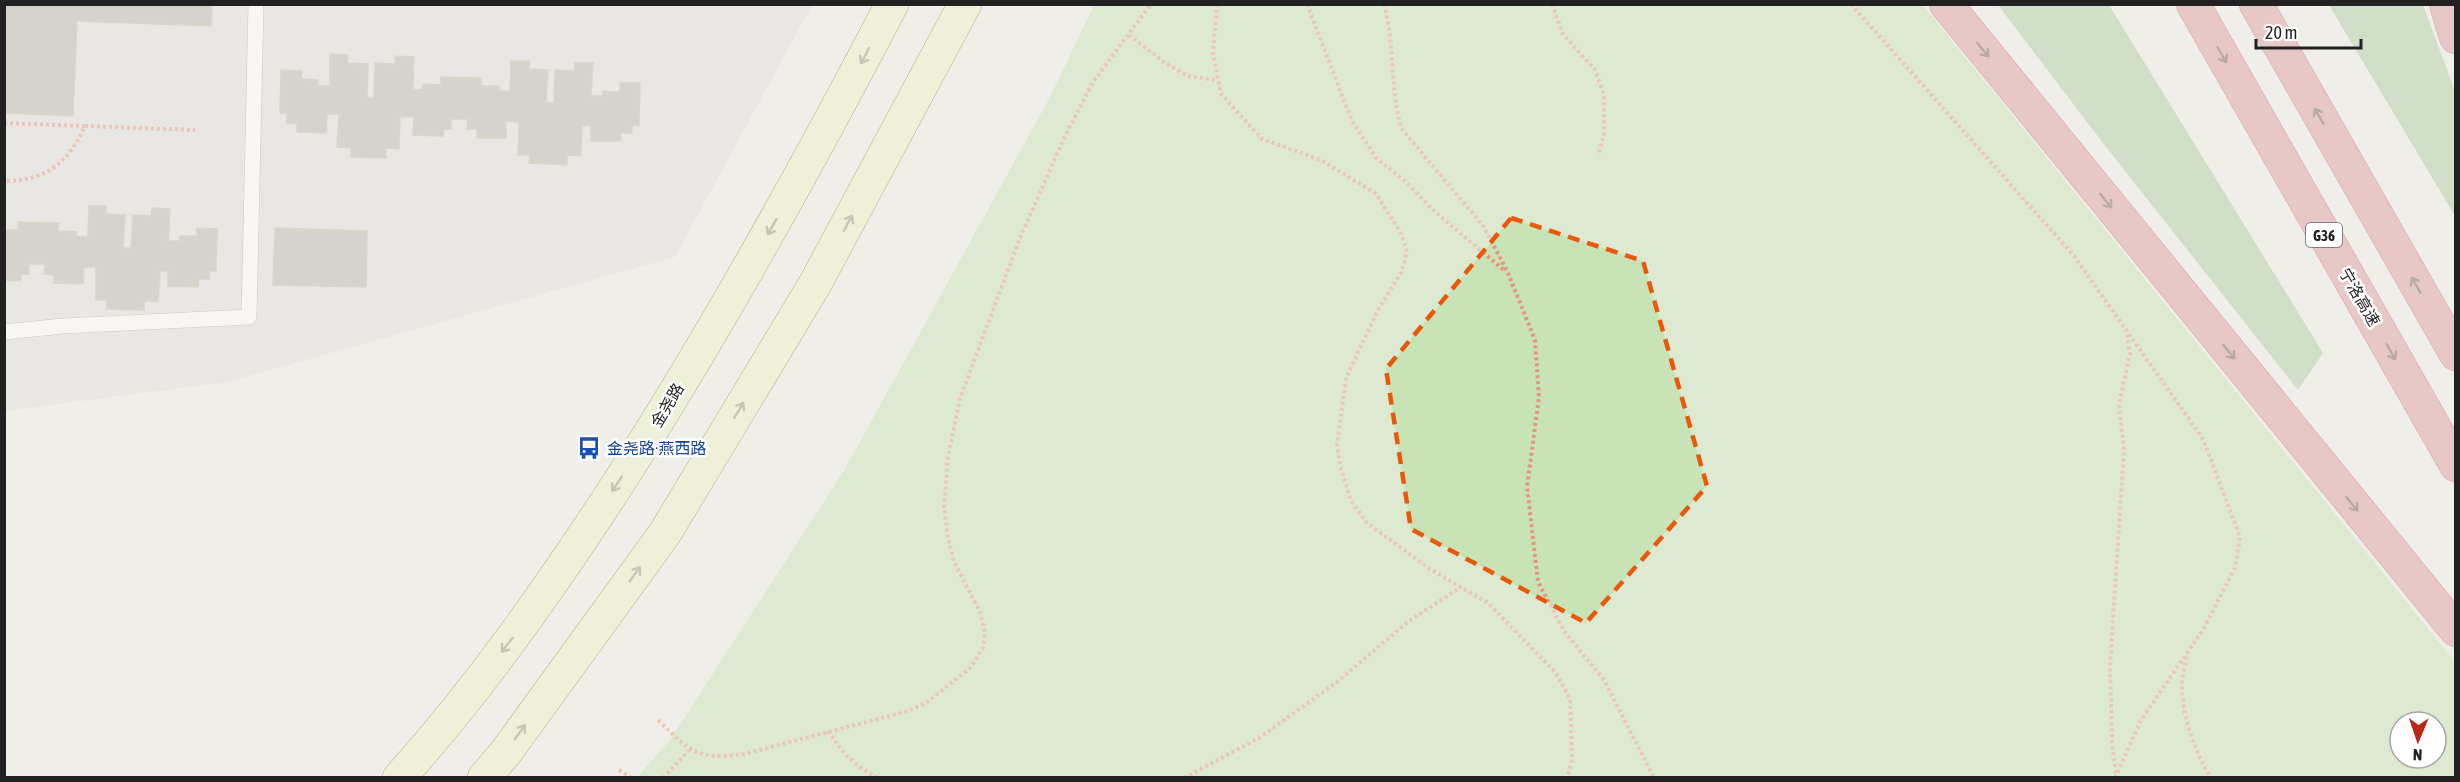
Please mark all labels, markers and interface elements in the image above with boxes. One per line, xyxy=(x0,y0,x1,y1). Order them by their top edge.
scale bar xyxy=(2256,12,2361,50)
text: 20 m xyxy=(2265,22,2297,43)
one-way arrow xyxy=(1977,42,1990,58)
one-way arrow xyxy=(2216,46,2228,63)
one-way arrow xyxy=(859,47,870,65)
one-way arrow xyxy=(2313,108,2325,125)
one-way arrow xyxy=(2100,193,2113,209)
one-way arrow xyxy=(842,215,854,232)
one-way arrow xyxy=(766,218,777,236)
road number: G36 xyxy=(2306,223,2342,247)
street label: 宁洛高速 xyxy=(2336,265,2384,329)
one-way arrow xyxy=(2410,277,2422,294)
one-way arrow xyxy=(2386,343,2398,360)
one-way arrow xyxy=(2223,344,2236,360)
street label: 金尧路 xyxy=(647,380,687,430)
one-way arrow xyxy=(734,402,746,419)
bus stop icon: 金尧路·燕西路 xyxy=(576,435,602,461)
place label: 金尧路·燕西路 xyxy=(607,439,706,457)
one-way arrow xyxy=(611,476,623,492)
one-way arrow xyxy=(2346,495,2359,511)
one-way arrow xyxy=(629,567,641,583)
one-way arrow xyxy=(500,637,513,653)
north arrow xyxy=(2388,710,2448,770)
one-way arrow xyxy=(514,724,526,740)
text: N xyxy=(2412,746,2423,764)

